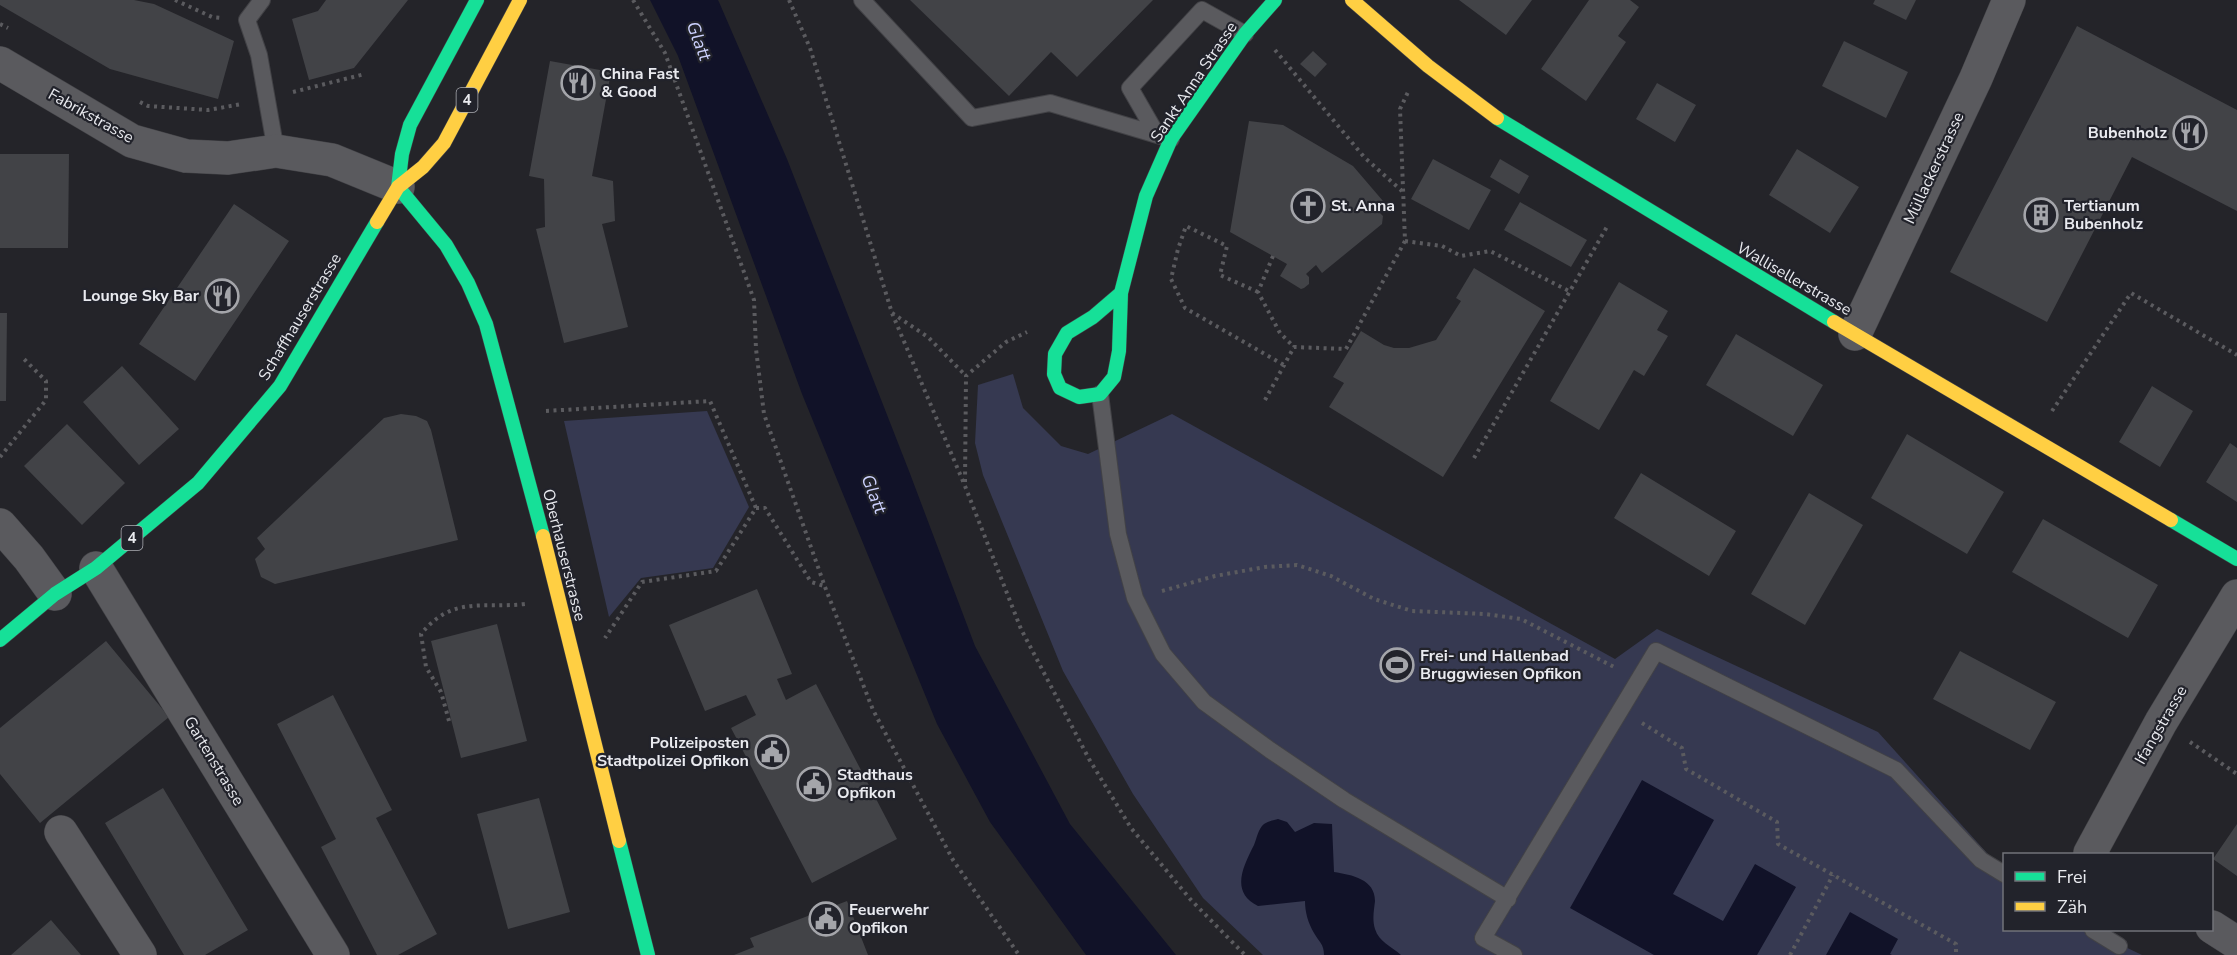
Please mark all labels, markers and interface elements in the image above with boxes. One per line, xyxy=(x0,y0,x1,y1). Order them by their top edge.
street label: Sankt Anna Strasse xyxy=(1146,17,1242,147)
water label: Glatt xyxy=(681,18,718,65)
place label: China Fast & Good xyxy=(601,63,680,103)
restaurant icon: China Fast & Good xyxy=(560,65,596,101)
street label: Fabrikstrasse xyxy=(44,83,138,149)
road number: 4 xyxy=(456,88,478,112)
street label: Müllackerstrasse xyxy=(1898,108,1970,228)
restaurant icon: Bubenholz xyxy=(2172,115,2208,151)
place label: Bubenholz xyxy=(2088,122,2167,144)
church icon: St. Anna xyxy=(1290,188,1326,224)
place label: St. Anna xyxy=(1331,195,1395,217)
place label: Tertianum Bubenholz xyxy=(2064,195,2144,235)
building icon: Tertianum Bubenholz xyxy=(2023,197,2059,233)
street label: Wallisellerstrasse xyxy=(1732,237,1856,321)
street label: Schaffhauserstrasse xyxy=(253,249,347,385)
restaurant icon: Lounge Sky Bar xyxy=(204,278,240,314)
place label: Lounge Sky Bar xyxy=(82,285,200,307)
water label: Glatt xyxy=(855,471,893,518)
street label: Oberhauserstrasse xyxy=(537,487,591,623)
road number: 4 xyxy=(122,526,142,550)
place label: Frei- und Hallenbad Bruggwiesen Opfikon xyxy=(1420,645,1581,685)
sports icon: Frei- und Hallenbad Bruggwiesen Opfikon xyxy=(1379,647,1415,683)
street label: Ifangstrasse xyxy=(2130,682,2192,768)
street label: Gartenstrasse xyxy=(179,712,249,810)
place label: Polizeiposten Stadtpolizei Opfikon xyxy=(597,732,749,772)
public building icon: Polizeiposten Stadtpolizei Opfikon xyxy=(754,734,790,770)
place label: Stadthaus Opfikon xyxy=(837,764,913,804)
public building icon: Stadthaus Opfikon xyxy=(796,766,832,802)
legend xyxy=(2003,853,2213,931)
text: Frei xyxy=(2057,865,2087,889)
text: Zäh xyxy=(2057,895,2087,919)
place label: Feuerwehr Opfikon xyxy=(849,899,930,939)
public building icon: Feuerwehr Opfikon xyxy=(808,901,844,937)

